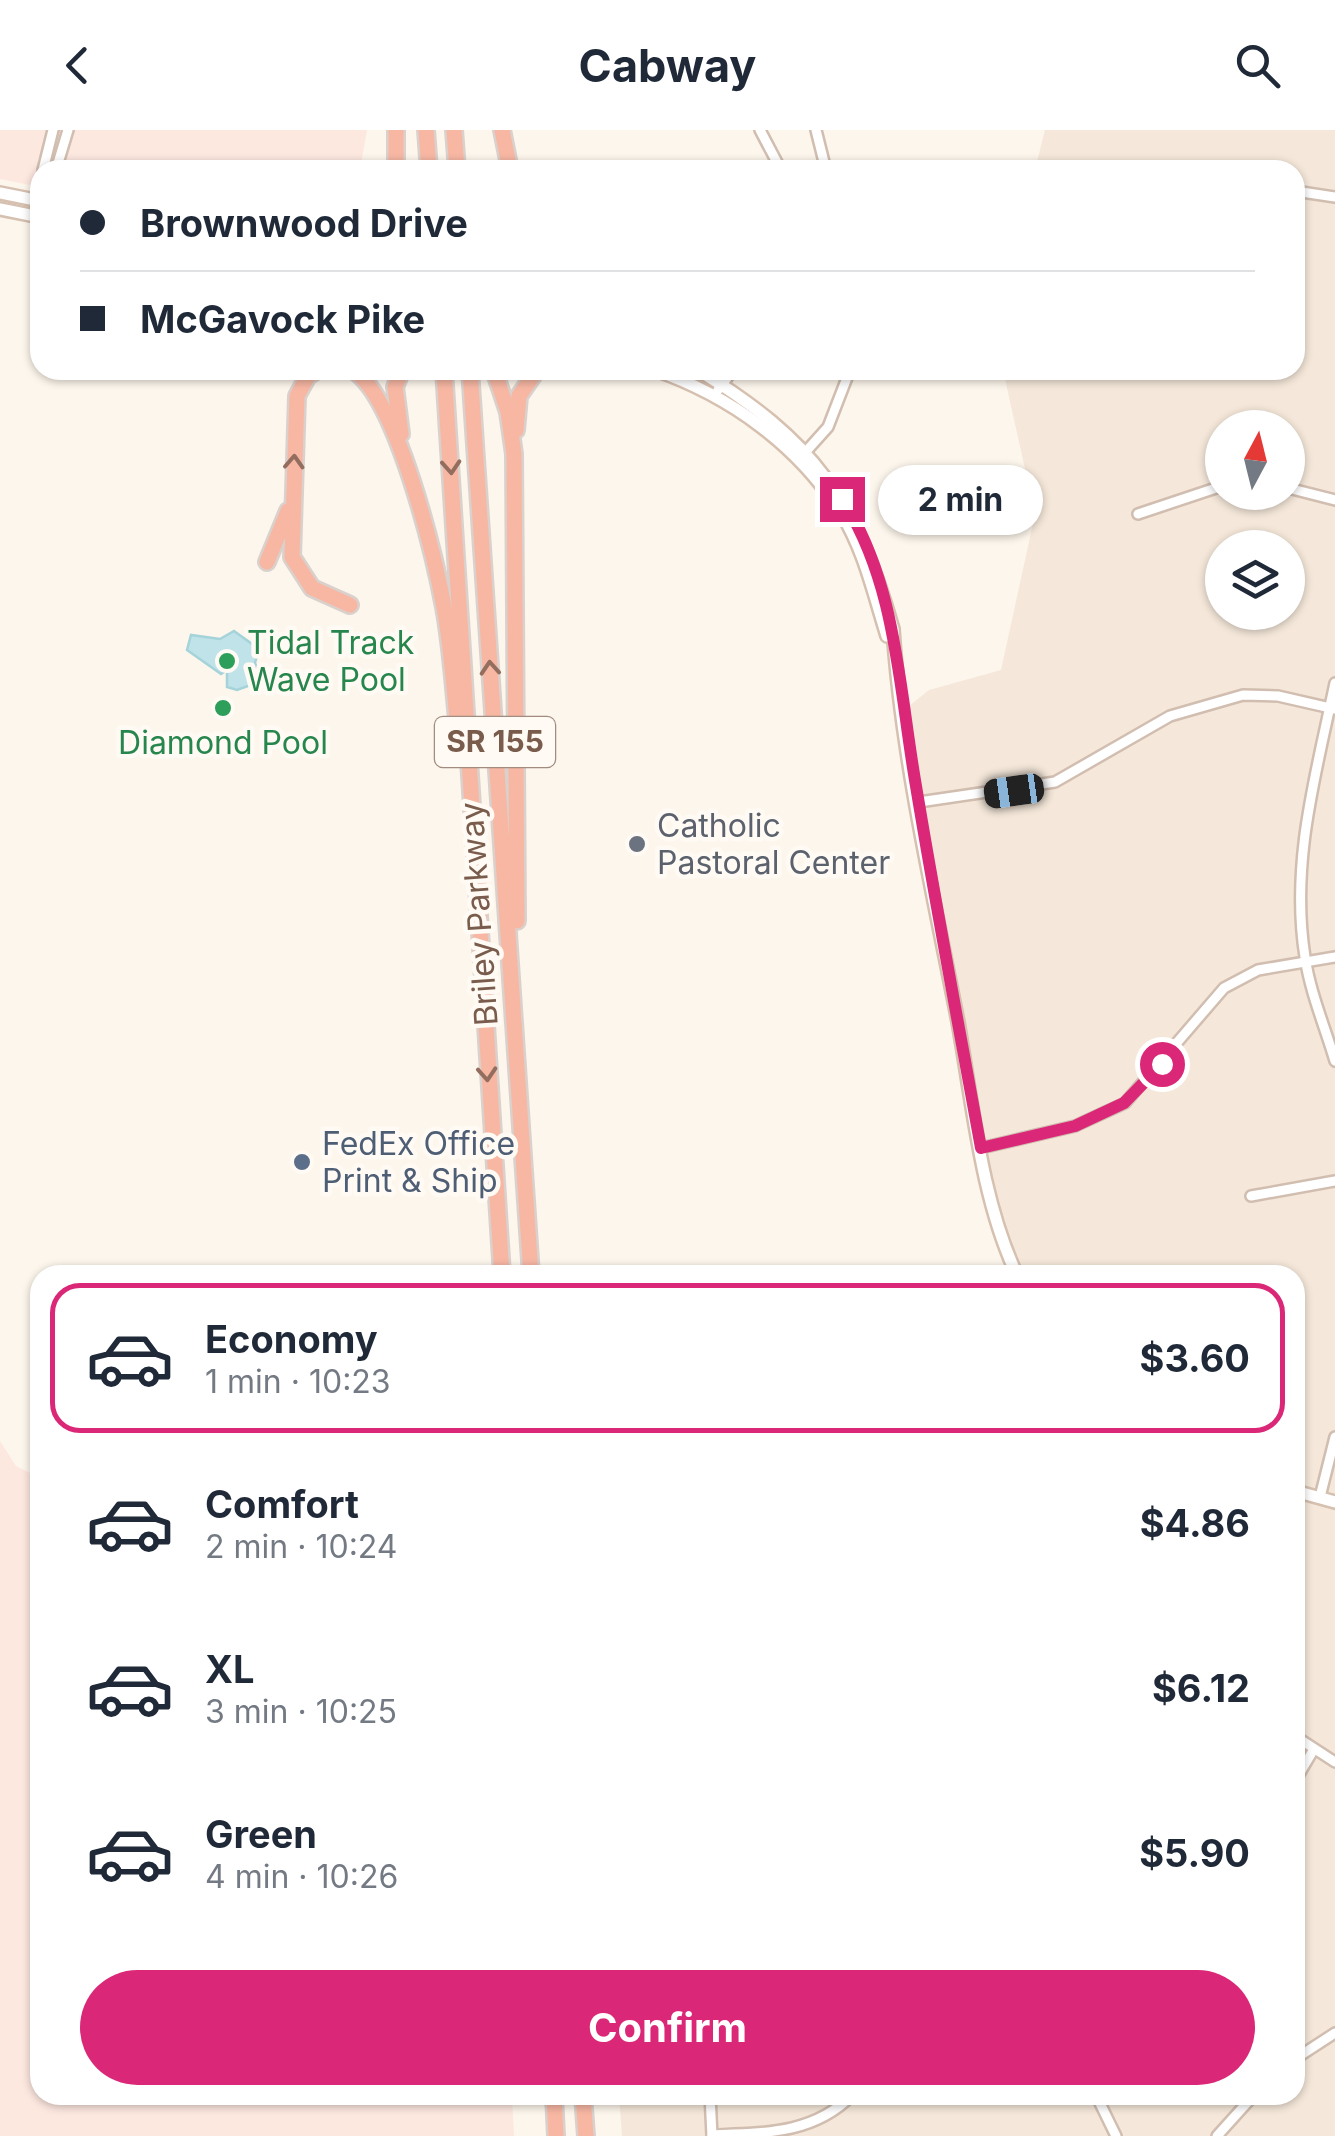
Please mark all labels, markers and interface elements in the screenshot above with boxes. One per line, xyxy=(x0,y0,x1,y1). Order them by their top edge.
icon: back xyxy=(50,38,105,93)
text: Cabway xyxy=(579,38,756,93)
icon: search xyxy=(1230,38,1285,93)
text: Brownwood Drive xyxy=(140,200,468,246)
text: McGavock Pike xyxy=(140,296,425,342)
north arrow xyxy=(1205,410,1305,510)
map controls xyxy=(1205,410,1305,630)
one-way arrow xyxy=(284,453,305,469)
one-way arrow xyxy=(440,460,461,476)
callout: 2 min xyxy=(877,464,1042,534)
route end xyxy=(820,477,865,522)
text: 2 min xyxy=(918,480,1003,519)
button: layers xyxy=(1205,530,1305,630)
place label: Tidal Track Wave Pool xyxy=(247,623,415,699)
marker: Tidal Track Wave Pool xyxy=(216,650,238,672)
one-way arrow xyxy=(480,660,501,676)
marker: Diamond Pool xyxy=(212,697,234,719)
road number: SR 155 xyxy=(435,717,555,767)
place label: Diamond Pool xyxy=(118,723,328,762)
car xyxy=(982,772,1046,810)
street label: Briley Parkway xyxy=(451,801,506,1027)
place label: Catholic Pastoral Center xyxy=(657,806,890,882)
marker: Catholic Pastoral Center xyxy=(626,833,648,855)
route start xyxy=(1140,1042,1185,1087)
one-way arrow xyxy=(476,1066,497,1082)
place label: FedEx Office Print & Ship xyxy=(322,1124,515,1200)
marker: FedEx Office Print & Ship xyxy=(291,1151,313,1173)
icon: car xyxy=(85,1313,175,1403)
text: Economy xyxy=(205,1316,378,1362)
text: $3.60 xyxy=(1140,1335,1250,1381)
text: 1 min · 10:23 xyxy=(205,1362,391,1401)
icon: car xyxy=(85,1478,175,1568)
text: Comfort xyxy=(205,1481,359,1527)
text: $4.86 xyxy=(1140,1500,1250,1546)
text: 2 min · 10:24 xyxy=(205,1527,398,1566)
icon: car xyxy=(85,1643,175,1733)
text: XL xyxy=(205,1646,255,1692)
text: $6.12 xyxy=(1152,1665,1250,1711)
text: 3 min · 10:25 xyxy=(205,1692,397,1731)
icon: car xyxy=(85,1808,175,1898)
text: Green xyxy=(205,1811,317,1857)
text: $5.90 xyxy=(1139,1830,1250,1876)
text: 4 min · 10:26 xyxy=(205,1857,398,1896)
button: Confirm xyxy=(80,1970,1255,2085)

